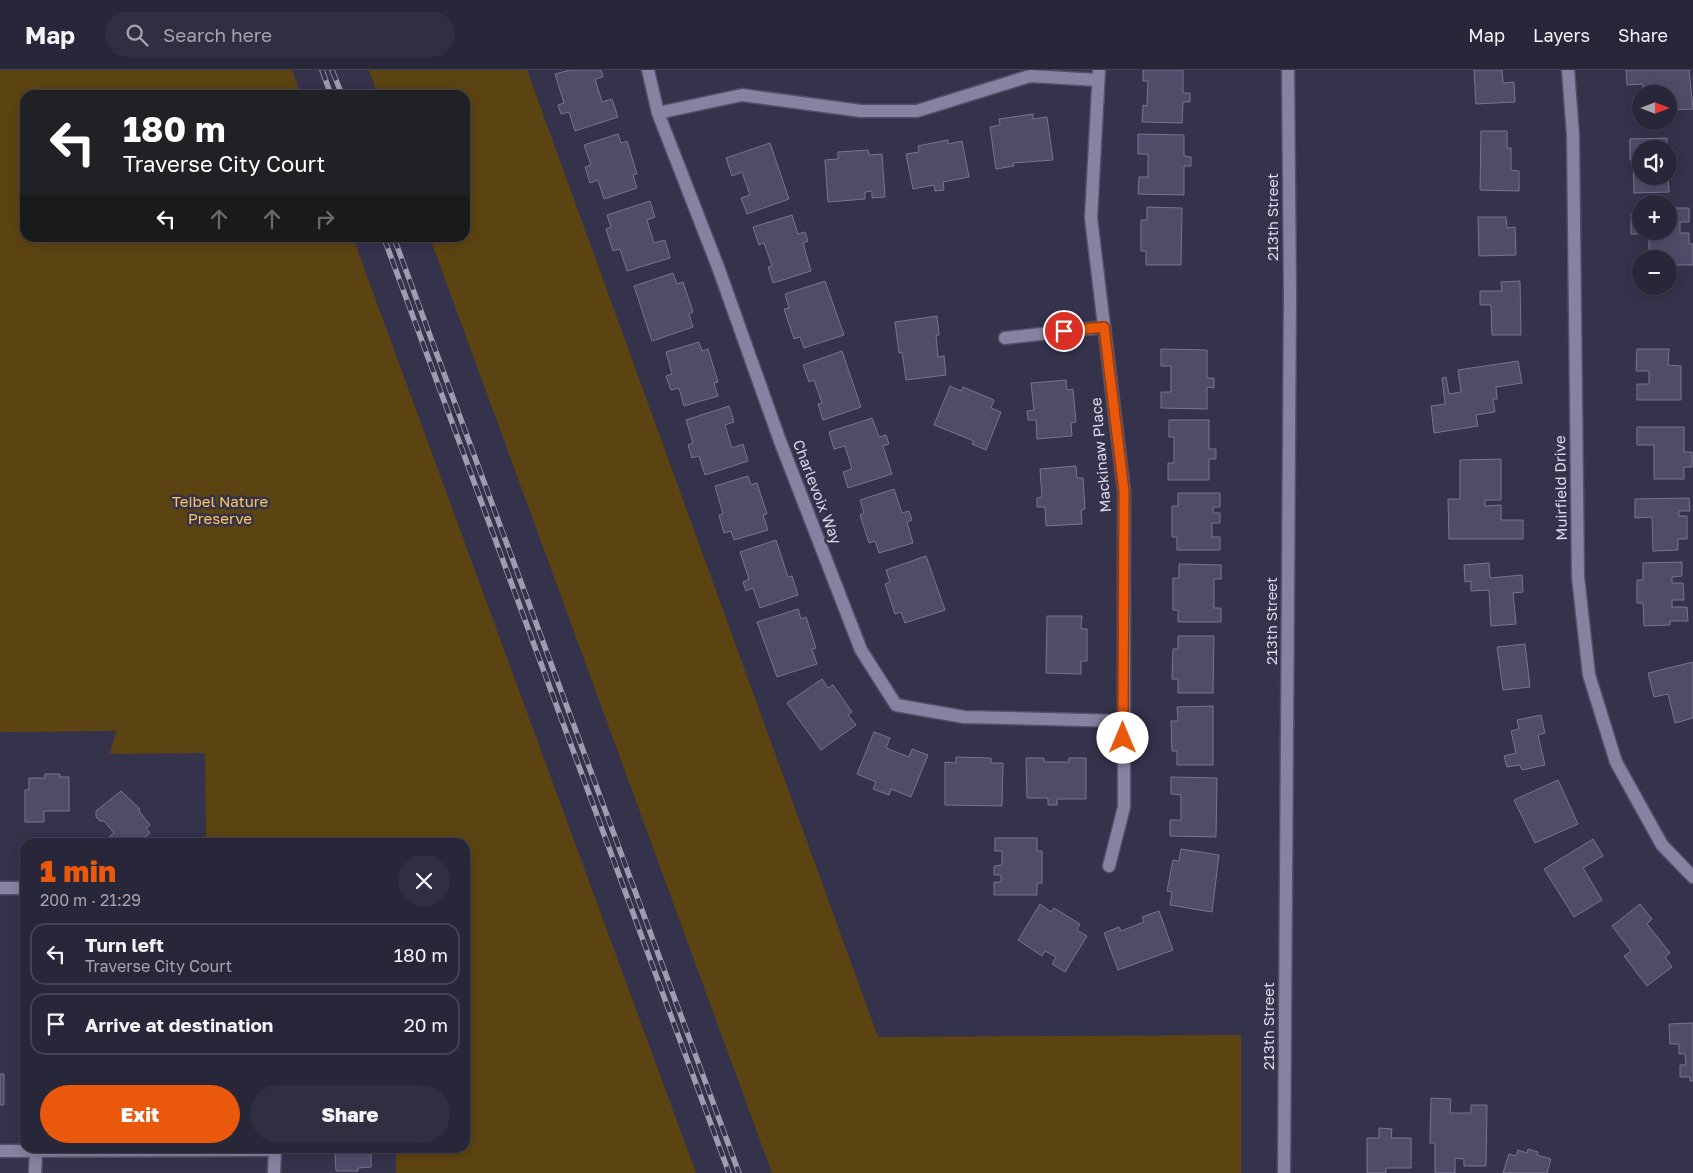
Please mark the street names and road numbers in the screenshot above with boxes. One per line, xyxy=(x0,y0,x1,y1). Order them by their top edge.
street label: 213th Street xyxy=(1263,173,1281,261)
street label: Mackinaw Place xyxy=(1086,396,1114,513)
street label: Muirfield Drive xyxy=(1550,435,1570,541)
street label: Charlevoix Way xyxy=(790,437,846,547)
street label: 213th Street xyxy=(1262,577,1280,665)
street label: 213th Street xyxy=(1259,982,1277,1070)

